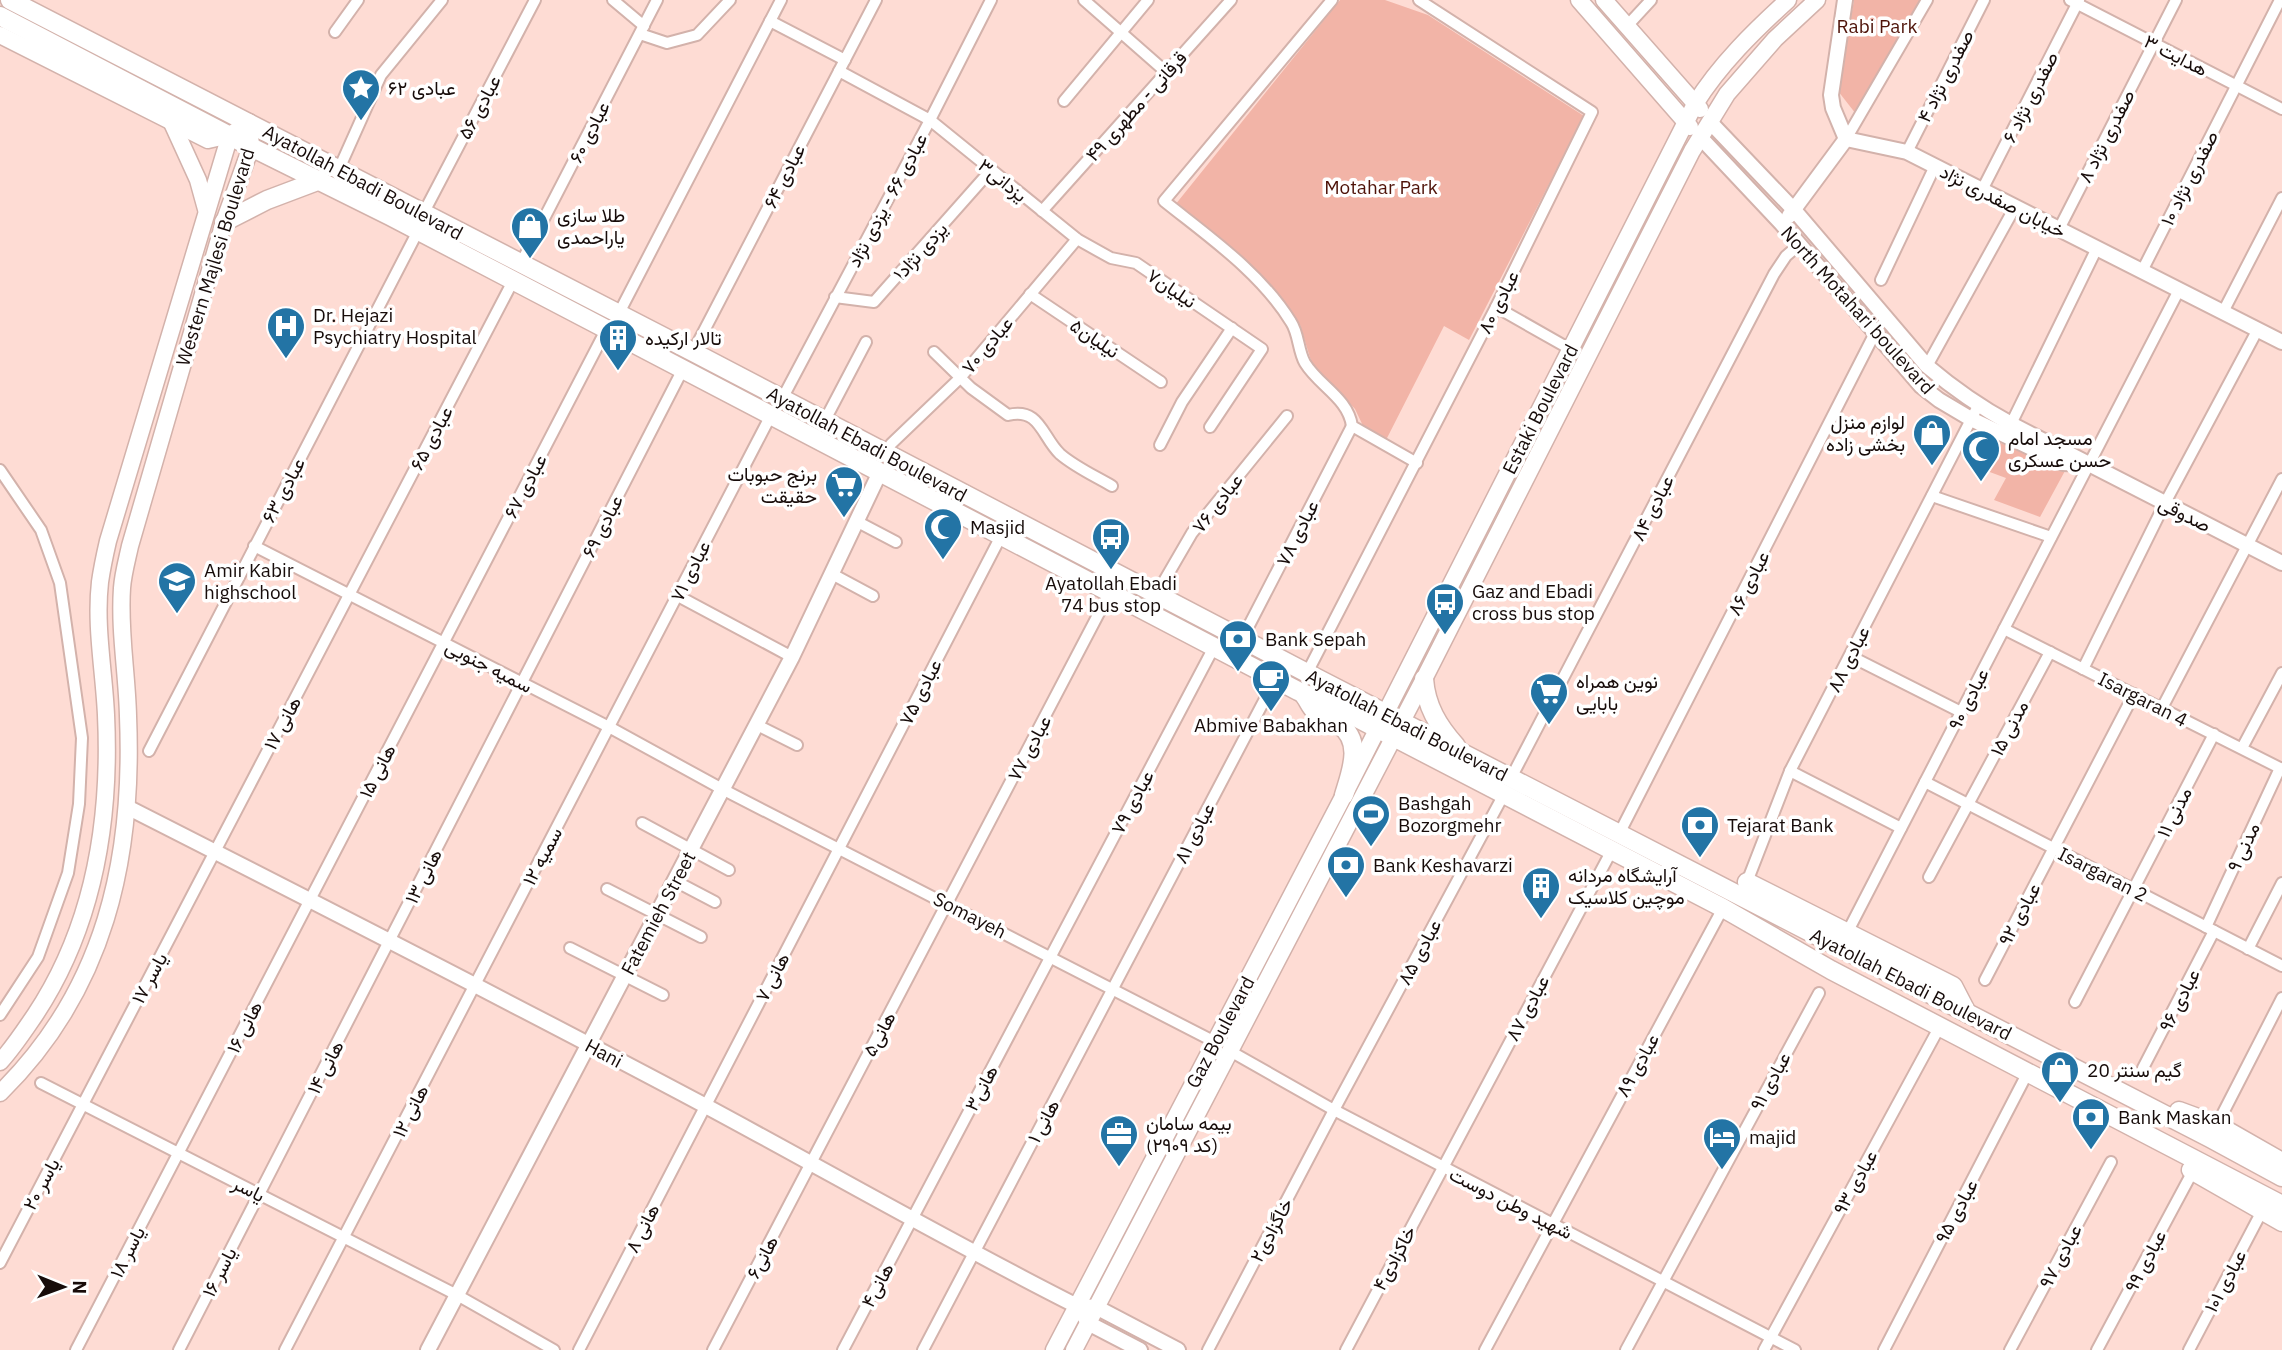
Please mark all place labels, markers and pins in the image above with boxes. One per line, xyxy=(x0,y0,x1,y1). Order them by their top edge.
place icon: عبادی ۶۲ xyxy=(340,67,382,122)
place label: عبادی ۶۲ xyxy=(388,76,456,100)
place label: طلا سازی یاراحمدی xyxy=(557,203,625,249)
shop icon: طلا سازی یاراحمدی xyxy=(509,205,551,260)
place label: Dr. Hejazi Psychiatry Hospital xyxy=(313,303,477,349)
hospital icon: Dr. Hejazi Psychiatry Hospital xyxy=(265,305,307,360)
building icon: تالار ارکیده xyxy=(597,317,639,372)
place label: تالار ارکیده xyxy=(645,326,721,350)
place label: لوازم منزل بخشی زاده xyxy=(1826,410,1905,456)
shop icon: لوازم منزل بخشی زاده xyxy=(1911,412,1953,467)
place label: مسجد امام حسن عسکری xyxy=(2008,426,2111,472)
mosque icon: مسجد امام حسن عسکری xyxy=(1960,428,2002,483)
place label: برنج حبوبات حقیقت xyxy=(727,462,817,508)
supermarket icon: برنج حبوبات حقیقت xyxy=(823,464,865,519)
mosque icon: Masjid xyxy=(922,506,964,561)
place label: Masjid xyxy=(970,515,1025,539)
bus stop icon: Ayatollah Ebadi 74 bus stop xyxy=(1090,516,1132,571)
place label: Amir Kabir highschool xyxy=(204,558,296,604)
school or university icon: Amir Kabir highschool xyxy=(156,560,198,615)
place label: Ayatollah Ebadi 74 bus stop xyxy=(1045,571,1177,617)
place label: Gaz and Ebadi cross bus stop xyxy=(1472,579,1595,625)
bus stop icon: Gaz and Ebadi cross bus stop xyxy=(1424,581,1466,636)
bank icon: Bank Sepah xyxy=(1217,618,1259,673)
place label: Bank Sepah xyxy=(1265,627,1366,651)
cafe icon: Abmive Babakhan xyxy=(1250,658,1292,713)
place label: نوین همراه بابایی xyxy=(1576,669,1658,715)
supermarket icon: نوین همراه بابایی xyxy=(1528,671,1570,726)
place label: Abmive Babakhan xyxy=(1194,713,1348,737)
place label: Bashgah Bozorgmehr xyxy=(1398,791,1502,837)
sports icon: Bashgah Bozorgmehr xyxy=(1350,793,1392,848)
bank icon: Tejarat Bank xyxy=(1679,804,1721,859)
place label: Tejarat Bank xyxy=(1727,813,1834,837)
bank icon: Bank Keshavarzi xyxy=(1325,844,1367,899)
place label: Bank Keshavarzi xyxy=(1373,853,1513,877)
place label: آرایشگاه مردانه موچین کلاسیک xyxy=(1568,863,1685,911)
building icon: آرایشگاه مردانه موچین کلاسیک xyxy=(1520,865,1562,920)
shop icon: گیم سنتر 20 xyxy=(2039,1049,2081,1104)
place label: گیم سنتر 20 xyxy=(2087,1058,2182,1083)
bank icon: Bank Maskan xyxy=(2070,1096,2112,1151)
place label: Bank Maskan xyxy=(2118,1105,2232,1129)
place label: بیمه سامان (کد ۲۹۰۹) xyxy=(1146,1111,1232,1157)
office icon: بیمه سامان (کد ۲۹۰۹) xyxy=(1098,1113,1140,1168)
hotel icon: majid xyxy=(1701,1116,1743,1171)
place label: majid xyxy=(1749,1125,1796,1149)

